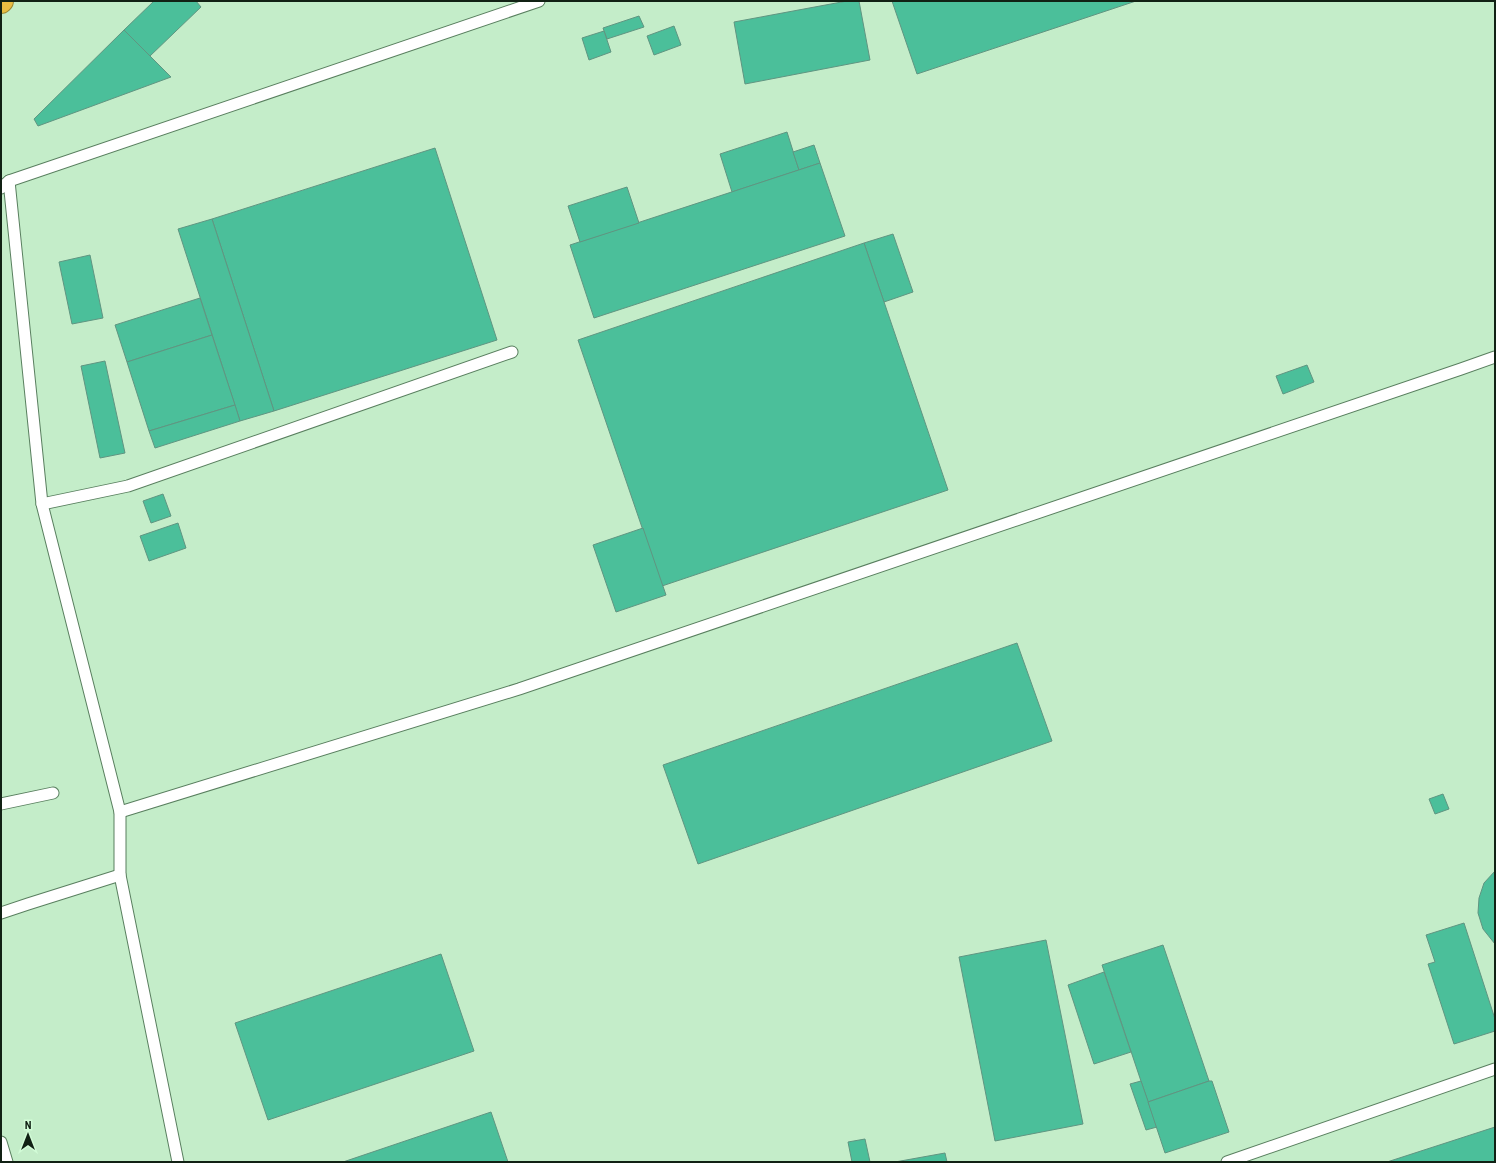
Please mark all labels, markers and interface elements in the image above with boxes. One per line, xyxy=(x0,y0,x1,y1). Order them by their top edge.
north arrow xyxy=(8,1115,48,1155)
text: N xyxy=(25,1119,32,1132)

